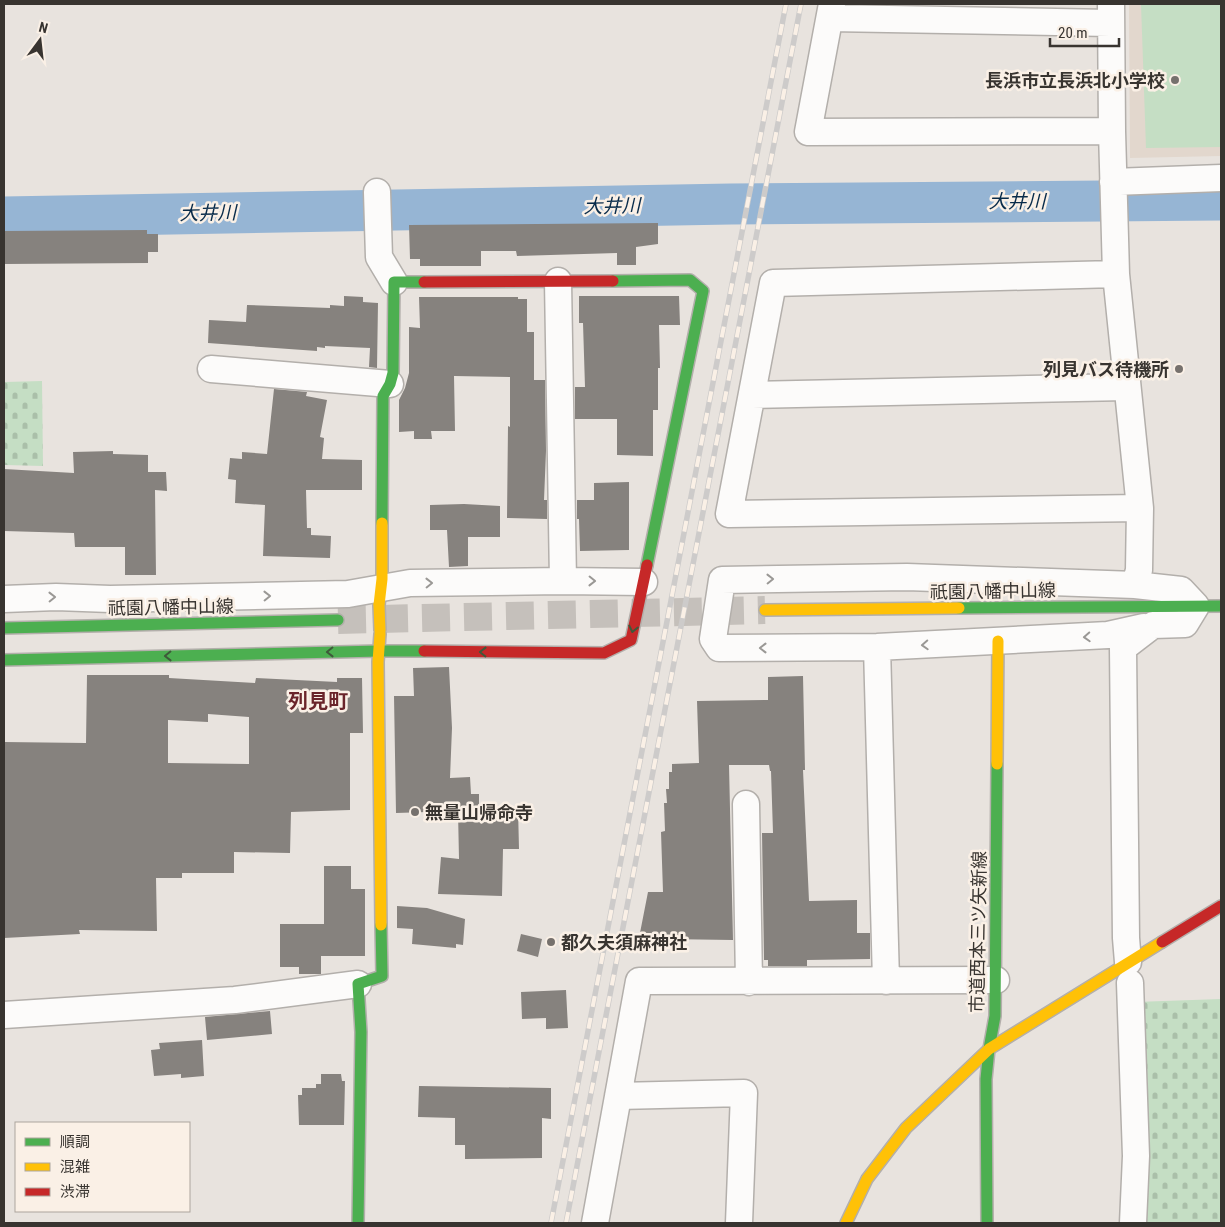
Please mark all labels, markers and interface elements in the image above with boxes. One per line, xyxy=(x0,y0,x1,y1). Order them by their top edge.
north arrow xyxy=(15,15,65,65)
scale bar xyxy=(1050,15,1119,47)
text: N xyxy=(37,19,50,36)
text: 20 m xyxy=(1058,24,1088,42)
place label: 長浜市立長浜北小学校 xyxy=(985,70,1165,91)
marker: 長浜市立長浜北小学校 xyxy=(1169,74,1181,86)
water label: 大井川 xyxy=(988,190,1047,213)
water label: 大井川 xyxy=(583,194,643,218)
water label: 大井川 xyxy=(179,201,239,225)
place label: 列見バス待機所 xyxy=(1043,359,1169,380)
marker: 列見バス待機所 xyxy=(1173,363,1185,375)
one-way arrow xyxy=(767,574,775,584)
one-way arrow xyxy=(588,576,596,586)
one-way arrow xyxy=(426,578,433,588)
street label: 祇園八幡中山線 xyxy=(930,579,1056,603)
one-way arrow xyxy=(264,591,272,601)
one-way arrow xyxy=(49,592,57,602)
street label: 祇園八幡中山線 xyxy=(108,595,234,619)
one-way arrow xyxy=(629,625,639,634)
one-way arrow xyxy=(1083,631,1091,642)
one-way arrow xyxy=(921,639,929,650)
one-way arrow xyxy=(758,643,766,653)
one-way arrow xyxy=(326,647,334,657)
one-way arrow xyxy=(478,647,486,657)
one-way arrow xyxy=(163,651,171,661)
district label: 列見町 xyxy=(288,689,348,713)
place label: 無量山帰命寺 xyxy=(425,802,533,823)
marker: 無量山帰命寺 xyxy=(409,806,421,818)
street label: 市道西本三ツ矢新線 xyxy=(966,851,990,1013)
place label: 都久夫須麻神社 xyxy=(561,932,687,953)
marker: 都久夫須麻神社 xyxy=(545,936,557,948)
legend xyxy=(15,1122,190,1212)
text: 順調 xyxy=(60,1133,90,1151)
text: 混雑 xyxy=(60,1158,90,1176)
text: 渋滞 xyxy=(60,1183,90,1201)

